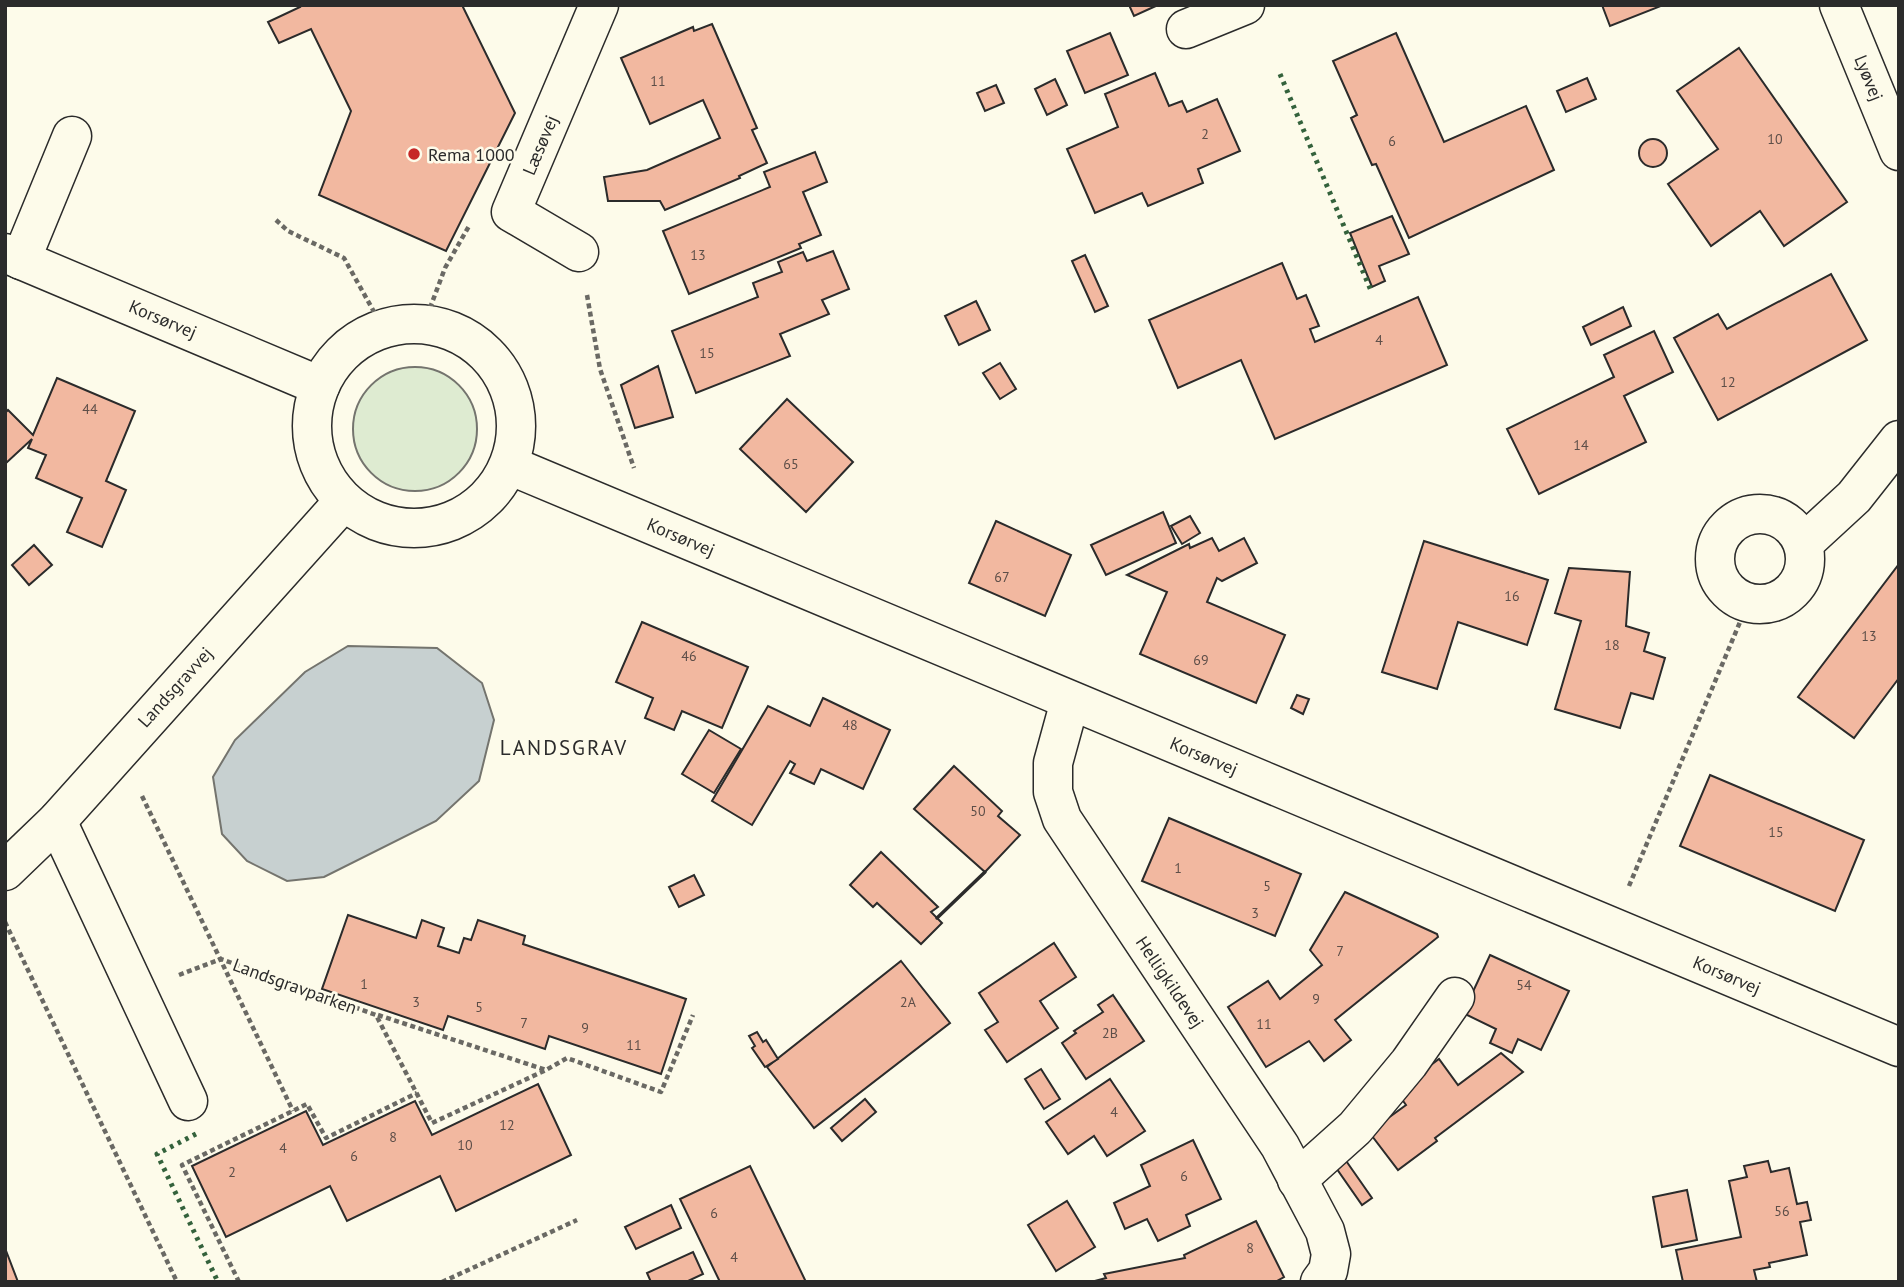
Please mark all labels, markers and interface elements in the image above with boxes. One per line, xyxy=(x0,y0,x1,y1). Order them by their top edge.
street label: Lyøvej xyxy=(1849,52,1889,104)
house number: 11 xyxy=(650,72,666,90)
street label: Læsøvej xyxy=(517,112,563,178)
house number: 2 xyxy=(1201,125,1209,143)
house number: 10 xyxy=(1767,130,1783,148)
house number: 6 xyxy=(1388,132,1396,150)
place label: Rema 1000 xyxy=(428,143,515,166)
marker: Rema 1000 xyxy=(406,146,422,162)
house number: 13 xyxy=(690,246,706,264)
street label: Korsørvej xyxy=(126,294,200,344)
house number: 4 xyxy=(1375,331,1383,349)
house number: 15 xyxy=(699,344,715,362)
house number: 12 xyxy=(1720,373,1736,391)
house number: 44 xyxy=(82,400,98,418)
house number: 14 xyxy=(1573,436,1589,454)
house number: 65 xyxy=(783,455,799,473)
street label: Korsørvej xyxy=(644,512,718,562)
house number: 67 xyxy=(994,568,1010,586)
house number: 16 xyxy=(1504,587,1520,605)
house number: 13 xyxy=(1861,627,1877,645)
house number: 18 xyxy=(1604,636,1620,654)
street label: Landsgravvej xyxy=(133,642,217,732)
house number: 46 xyxy=(681,647,697,665)
house number: 69 xyxy=(1193,651,1209,669)
house number: 48 xyxy=(842,716,858,734)
street label: Korsørvej xyxy=(1167,731,1241,781)
district label: LANDSGRAV xyxy=(500,734,628,761)
house number: 50 xyxy=(970,802,986,820)
house number: 15 xyxy=(1768,823,1784,841)
house number: 1 xyxy=(1174,859,1182,877)
house number: 5 xyxy=(1263,877,1271,895)
house number: 3 xyxy=(1251,904,1259,922)
street label: Helligkildevej xyxy=(1131,932,1209,1032)
house number: 7 xyxy=(1336,942,1344,960)
street label: Korsørvej xyxy=(1690,950,1764,1000)
street label: Landsgravparken xyxy=(230,953,360,1019)
house number: 1 xyxy=(360,975,368,993)
house number: 54 xyxy=(1516,976,1532,994)
house number: 9 xyxy=(1312,990,1320,1008)
house number: 3 xyxy=(412,993,420,1011)
house number: 2A xyxy=(900,993,917,1011)
house number: 5 xyxy=(475,998,483,1016)
house number: 7 xyxy=(520,1014,528,1032)
house number: 11 xyxy=(1256,1015,1272,1033)
house number: 9 xyxy=(581,1019,589,1037)
house number: 2B xyxy=(1102,1024,1118,1042)
house number: 11 xyxy=(626,1036,642,1054)
house number: 4 xyxy=(1110,1103,1118,1121)
house number: 12 xyxy=(499,1116,515,1134)
house number: 8 xyxy=(389,1128,397,1146)
house number: 10 xyxy=(457,1136,473,1154)
house number: 4 xyxy=(279,1139,287,1157)
house number: 6 xyxy=(350,1147,358,1165)
house number: 2 xyxy=(228,1163,236,1181)
house number: 6 xyxy=(1180,1167,1188,1185)
house number: 56 xyxy=(1774,1202,1790,1220)
house number: 6 xyxy=(710,1204,718,1222)
house number: 8 xyxy=(1246,1239,1254,1257)
house number: 4 xyxy=(730,1248,738,1266)

